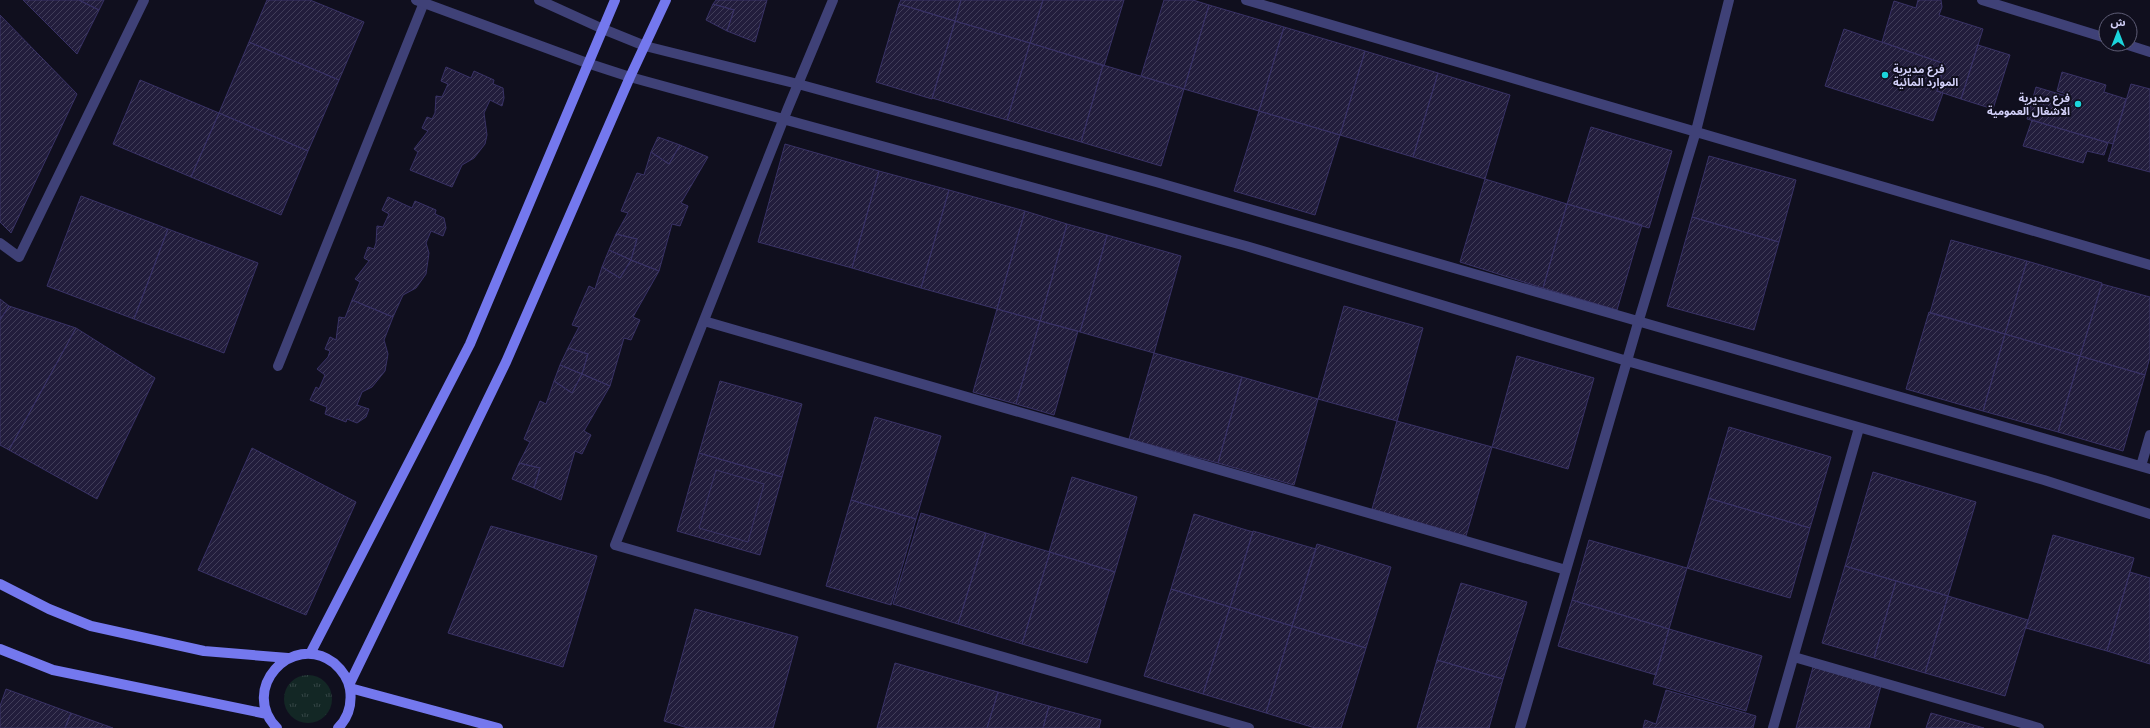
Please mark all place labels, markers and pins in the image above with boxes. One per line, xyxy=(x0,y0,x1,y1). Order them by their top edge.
place label: فرع مديرية الموارد المائية xyxy=(1893,61,1958,89)
marker: فرع مديرية الموارد المائية xyxy=(1880,70,1890,80)
place label: فرع مديرية الاشغال العمومية xyxy=(1987,90,2070,118)
marker: فرع مديرية الاشغال العمومية xyxy=(2073,99,2083,109)

